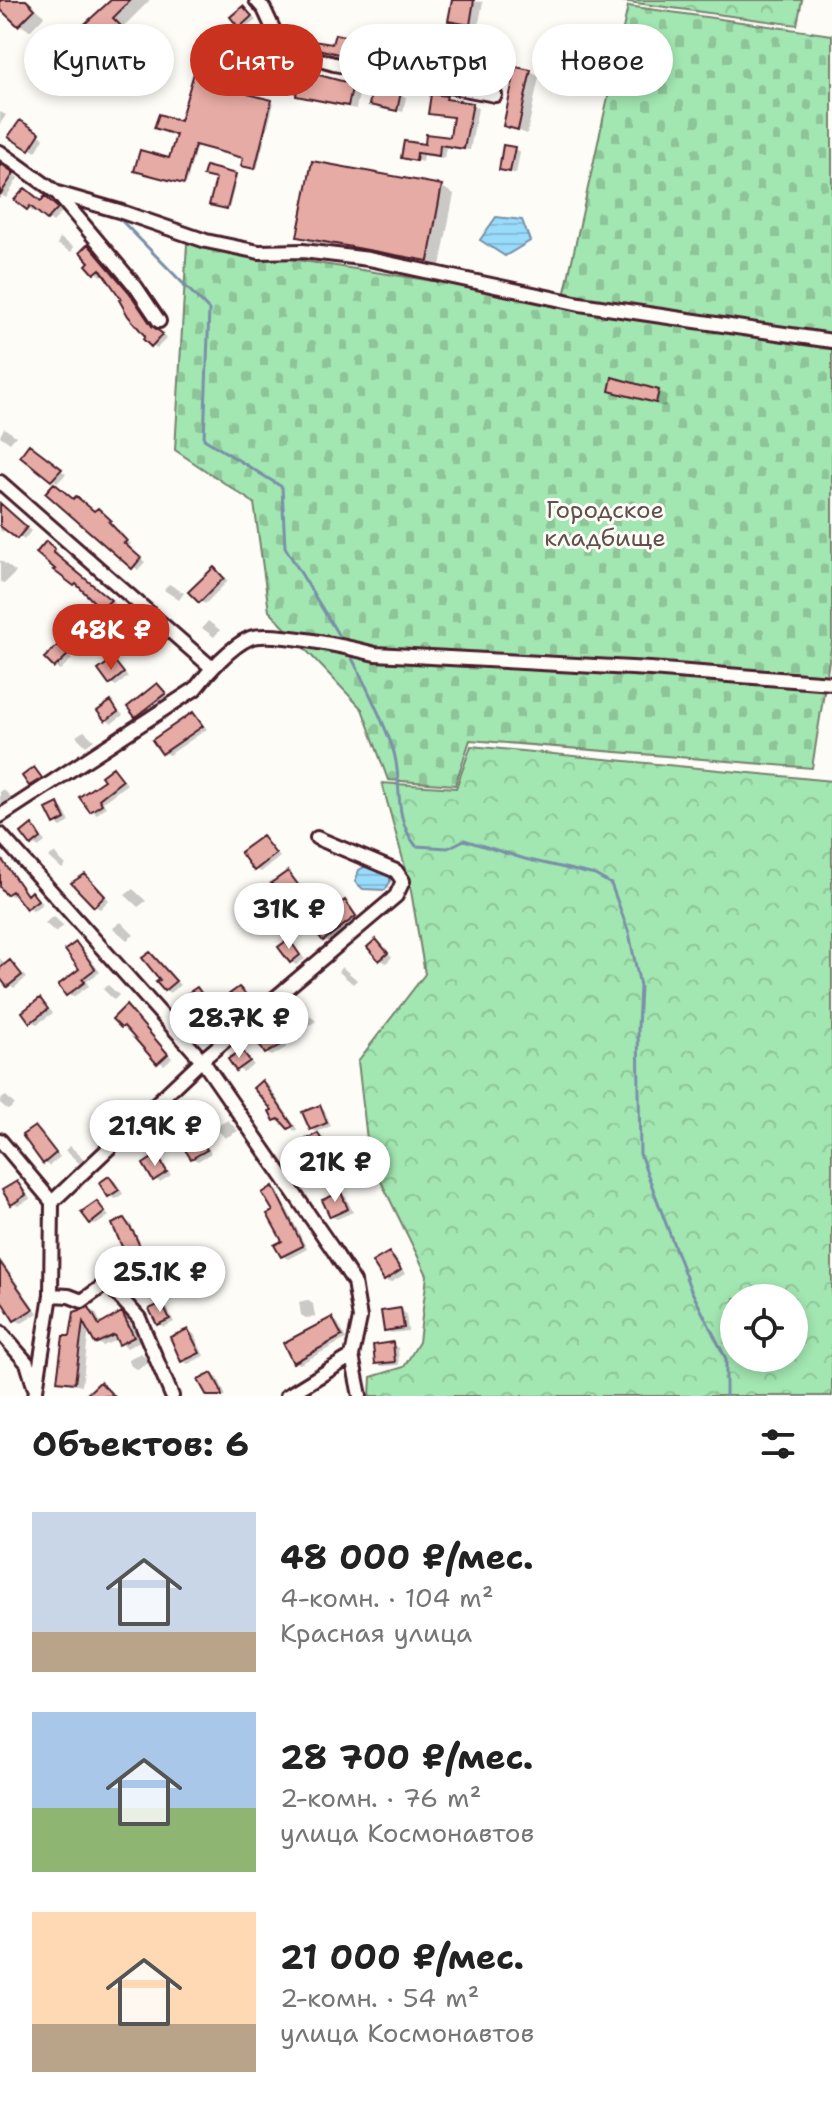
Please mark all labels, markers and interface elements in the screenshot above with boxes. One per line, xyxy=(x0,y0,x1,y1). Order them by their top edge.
chip: Купить xyxy=(24,24,174,96)
chip: Снять xyxy=(190,24,323,96)
chip: Фильтры xyxy=(339,24,516,96)
chip: Новое xyxy=(532,24,673,96)
park label: Городское кладбище xyxy=(544,494,666,554)
pin: 48K ₽ xyxy=(55,604,167,672)
text: 48K ₽ xyxy=(70,612,152,647)
pin: 31K ₽ xyxy=(233,883,345,951)
text: 31K ₽ xyxy=(252,891,326,926)
pin: 28.7K ₽ xyxy=(165,992,313,1060)
text: 28.7K ₽ xyxy=(187,1000,291,1035)
pin: 21.9K ₽ xyxy=(81,1100,229,1168)
text: 21.9K ₽ xyxy=(108,1108,202,1143)
pin: 21K ₽ xyxy=(279,1136,391,1204)
text: 21K ₽ xyxy=(298,1144,372,1179)
pin: 25.1K ₽ xyxy=(86,1246,234,1314)
text: 25.1K ₽ xyxy=(112,1254,208,1289)
map controls xyxy=(720,1284,808,1372)
button: locate xyxy=(720,1284,808,1372)
text: Объектов: 6 xyxy=(32,1421,249,1467)
icon: filters xyxy=(756,1422,800,1466)
text: 48 000 ₽/мес. xyxy=(280,1534,534,1580)
icon: home xyxy=(96,1544,192,1640)
text: 4-комн. · 104 m² xyxy=(280,1580,494,1615)
text: Красная улица xyxy=(280,1615,472,1650)
text: 28 700 ₽/мес. xyxy=(280,1734,533,1780)
icon: home xyxy=(96,1744,192,1840)
text: 2-комн. · 76 m² xyxy=(280,1780,481,1815)
text: улица Космонавтов xyxy=(280,1815,534,1850)
text: 21 000 ₽/мес. xyxy=(280,1934,524,1980)
icon: home xyxy=(96,1944,192,2040)
text: 2-комн. · 54 m² xyxy=(280,1980,480,2015)
text: улица Космонавтов xyxy=(280,2015,534,2050)

